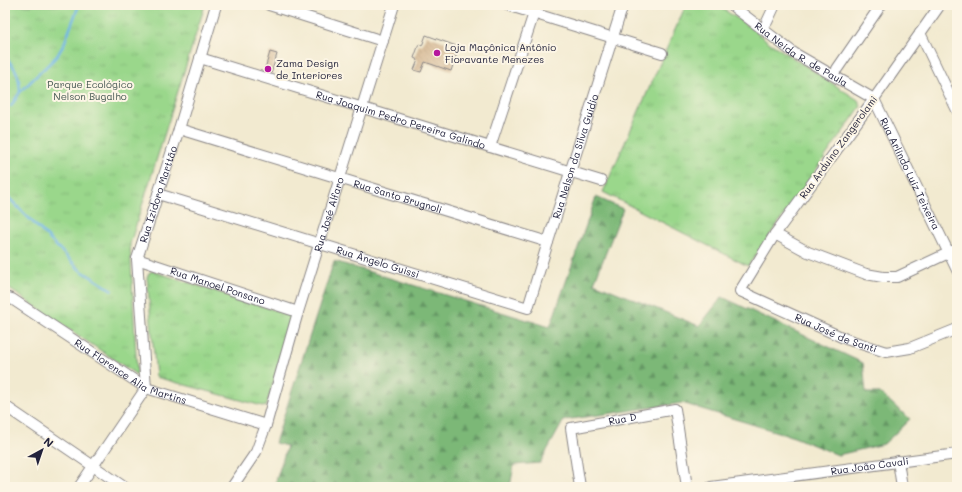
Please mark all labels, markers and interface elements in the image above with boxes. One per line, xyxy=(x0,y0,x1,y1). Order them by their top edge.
street label: Rua Neida R. de Paula xyxy=(752,19,851,90)
place label: Loja Maçônica Antônio Fioravante Menezes xyxy=(445,40,556,66)
marker: Loja Maçônica Antônio Fioravante Menezes xyxy=(432,48,442,58)
place label: Zama Design de Interiores xyxy=(276,56,342,82)
marker: Zama Design de Interiores xyxy=(263,64,273,74)
park label: Parque Ecológico Nelson Bugalho xyxy=(47,77,133,103)
street label: Rua Joaquim Pedro Pereira Galindo xyxy=(315,87,487,152)
street label: Rua Nelson da Silva Guidio xyxy=(549,92,601,220)
street label: Rua Arduino Zangerolami xyxy=(796,93,880,201)
street label: Rua Arlindo Luiz Teixeira xyxy=(877,115,943,232)
street label: Rua Izidoro Marttão xyxy=(136,144,180,244)
street label: Rua José Alfaro xyxy=(310,175,347,253)
street label: Rua Santo Brugnoli xyxy=(352,176,444,216)
street label: Rua Ângelo Guissi xyxy=(335,242,421,281)
street label: Rua Manoel Ponsano xyxy=(168,263,267,308)
street label: Rua José de Santi xyxy=(793,310,879,356)
street label: Rua Florence Alia Martins xyxy=(72,335,188,407)
street label: Rua D xyxy=(607,409,638,428)
north arrow xyxy=(22,430,62,470)
text: N xyxy=(41,434,57,450)
street label: Rua João Cavali xyxy=(830,454,909,478)

